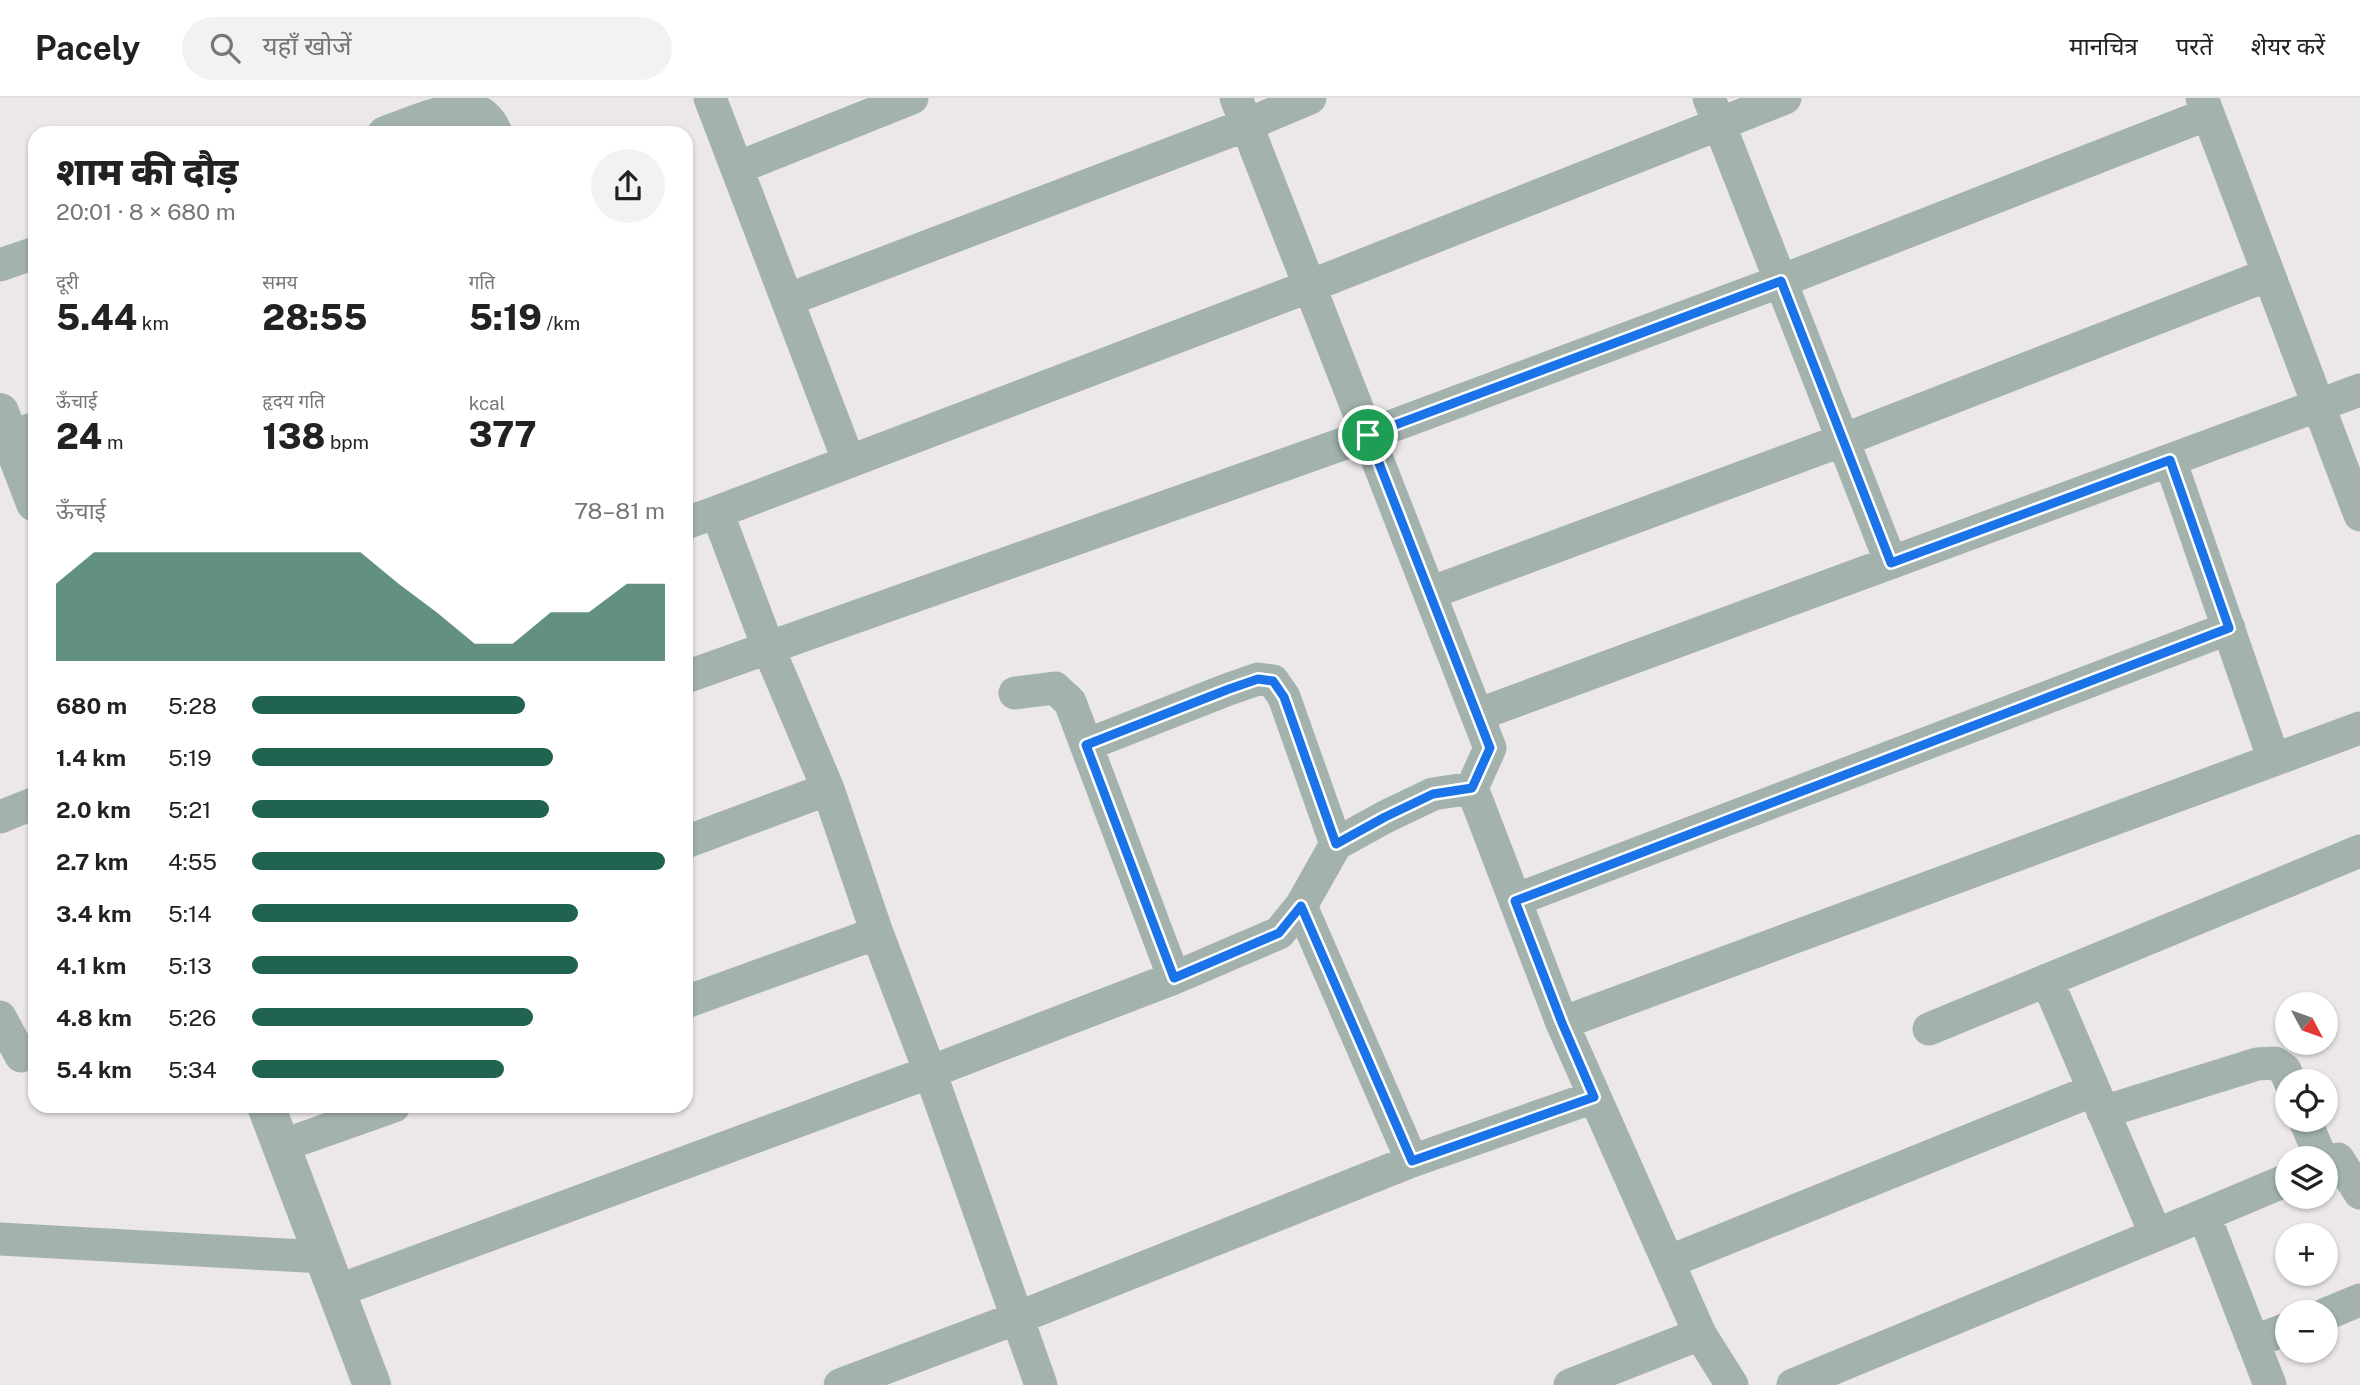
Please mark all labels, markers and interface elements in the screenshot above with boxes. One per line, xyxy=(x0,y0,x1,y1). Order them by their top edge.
search box xyxy=(182,17,672,80)
text: Pacely xyxy=(35,29,140,67)
icon: search xyxy=(206,29,244,67)
text: यहाँ खोजें xyxy=(262,30,352,61)
text: मानचित्र xyxy=(2069,32,2138,60)
text: परतें xyxy=(2176,32,2213,60)
text: शेयर करें xyxy=(2251,32,2325,60)
text: शाम की दौड़ xyxy=(56,149,238,194)
button: share xyxy=(591,149,665,223)
text: 20:01 · 8 × 680 m xyxy=(56,198,236,225)
text: दूरी xyxy=(56,271,79,293)
text: समय xyxy=(262,271,298,293)
text: गति xyxy=(469,271,495,293)
text: 5.44 xyxy=(56,297,137,338)
text: 28:55 xyxy=(262,297,368,338)
text: 5:19 xyxy=(469,297,542,338)
text: km xyxy=(137,312,169,334)
text: /km xyxy=(542,312,580,334)
text: ऊँचाई xyxy=(56,390,97,412)
text: हृदय गति xyxy=(262,390,325,412)
text: kcal xyxy=(469,392,505,414)
pin xyxy=(1338,405,1398,465)
text: 377 xyxy=(469,414,537,455)
text: 24 xyxy=(56,416,102,457)
text: 138 xyxy=(262,416,325,457)
icon: arrive xyxy=(1349,416,1387,454)
text: m xyxy=(102,431,123,453)
text: bpm xyxy=(325,431,369,453)
text: ऊँचाई xyxy=(56,497,106,524)
text: 78–81 m xyxy=(574,497,665,524)
text: 680 m xyxy=(56,692,127,719)
text: 5:28 xyxy=(168,692,217,719)
text: 1.4 km xyxy=(56,744,126,771)
text: 5:19 xyxy=(168,744,212,771)
text: 2.0 km xyxy=(56,796,131,823)
text: 5:21 xyxy=(168,796,211,823)
text: 2.7 km xyxy=(56,848,128,875)
text: 4:55 xyxy=(168,848,217,875)
text: 3.4 km xyxy=(56,900,132,927)
text: 5:14 xyxy=(168,900,212,927)
text: 4.1 km xyxy=(56,952,126,979)
text: 5:13 xyxy=(168,952,212,979)
north arrow xyxy=(2275,992,2338,1055)
map controls xyxy=(2275,992,2338,1363)
text: 4.8 km xyxy=(56,1004,132,1031)
text: 5:26 xyxy=(168,1004,216,1031)
text: 5.4 km xyxy=(56,1056,132,1083)
text: 5:34 xyxy=(168,1056,217,1083)
button: locate xyxy=(2275,1069,2338,1132)
button: layers xyxy=(2275,1146,2338,1209)
button: + xyxy=(2275,1223,2338,1286)
button: − xyxy=(2275,1300,2338,1363)

